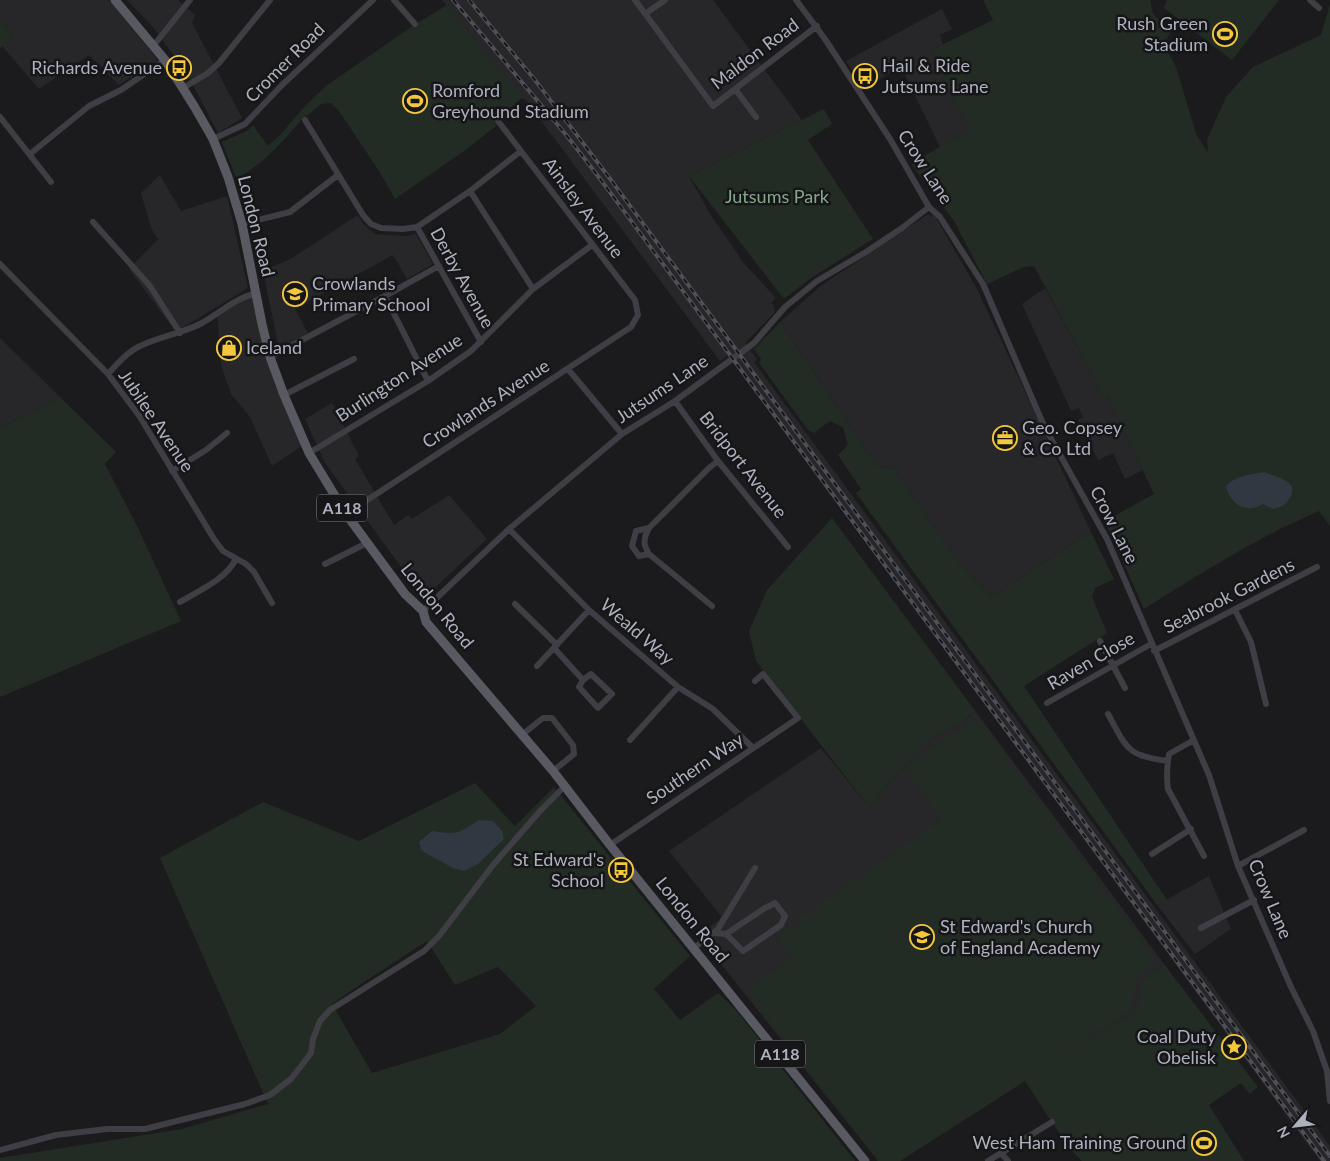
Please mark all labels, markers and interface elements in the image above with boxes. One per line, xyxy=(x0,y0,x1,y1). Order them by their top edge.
place label: Rush Green Stadium xyxy=(1116,12,1208,55)
street label: Maldon Road xyxy=(706,13,803,93)
street label: Cromer Road xyxy=(240,18,329,107)
sports icon: Rush Green Stadium xyxy=(1212,21,1238,47)
place label: Hail & Ride Jutsums Lane xyxy=(882,54,989,97)
bus stop icon: Richards Avenue xyxy=(166,55,192,81)
place label: Richards Avenue xyxy=(31,56,162,78)
bus stop icon: Hail & Ride Jutsums Lane xyxy=(852,63,878,89)
place label: Romford Greyhound Stadium xyxy=(432,79,589,122)
sports icon: Romford Greyhound Stadium xyxy=(402,88,428,114)
street label: Crow Lane xyxy=(894,125,958,208)
street label: Ainsley Avenue xyxy=(539,153,629,262)
street label: London Road xyxy=(234,173,280,279)
park label: Jutsums Park xyxy=(725,185,830,207)
street label: Derby Avenue xyxy=(426,223,500,332)
place label: Crowlands Primary School xyxy=(312,272,430,315)
school or university icon: Crowlands Primary School xyxy=(282,281,308,307)
street label: Burlington Avenue xyxy=(331,328,466,426)
shop icon: Iceland xyxy=(216,335,242,361)
place label: Iceland xyxy=(246,336,302,358)
street label: Jutsums Lane xyxy=(611,349,712,427)
street label: Crowlands Avenue xyxy=(418,354,553,452)
street label: Jubilee Avenue xyxy=(115,365,199,476)
street label: Bridport Avenue xyxy=(695,407,792,522)
place label: Geo. Copsey & Co Ltd xyxy=(1022,416,1123,459)
office icon: Geo. Copsey & Co Ltd xyxy=(992,425,1018,451)
street label: Crow Lane xyxy=(1086,482,1144,567)
road number: A118 xyxy=(317,494,367,522)
street label: Seabrook Gardens xyxy=(1159,552,1298,638)
street label: London Road xyxy=(397,558,479,653)
street label: Weald Way xyxy=(596,593,680,670)
street label: Raven Close xyxy=(1043,626,1138,694)
street label: Southern Way xyxy=(642,727,748,809)
place label: St Edward's School xyxy=(513,848,604,891)
street label: Crow Lane xyxy=(1244,855,1298,942)
bus stop icon: St Edward's School xyxy=(608,857,634,883)
street label: London Road xyxy=(652,872,734,967)
place label: St Edward's Church of England Academy xyxy=(940,915,1101,958)
school or university icon: St Edward's Church of England Academy xyxy=(909,924,935,950)
place label: Coal Duty Obelisk xyxy=(1137,1025,1217,1068)
place icon: Coal Duty Obelisk xyxy=(1221,1034,1247,1060)
road number: A118 xyxy=(755,1040,805,1068)
north arrow xyxy=(1270,1101,1320,1151)
text: N xyxy=(1273,1124,1293,1141)
sports icon: West Ham Training Ground xyxy=(1191,1130,1217,1156)
place label: West Ham Training Ground xyxy=(972,1131,1186,1153)

